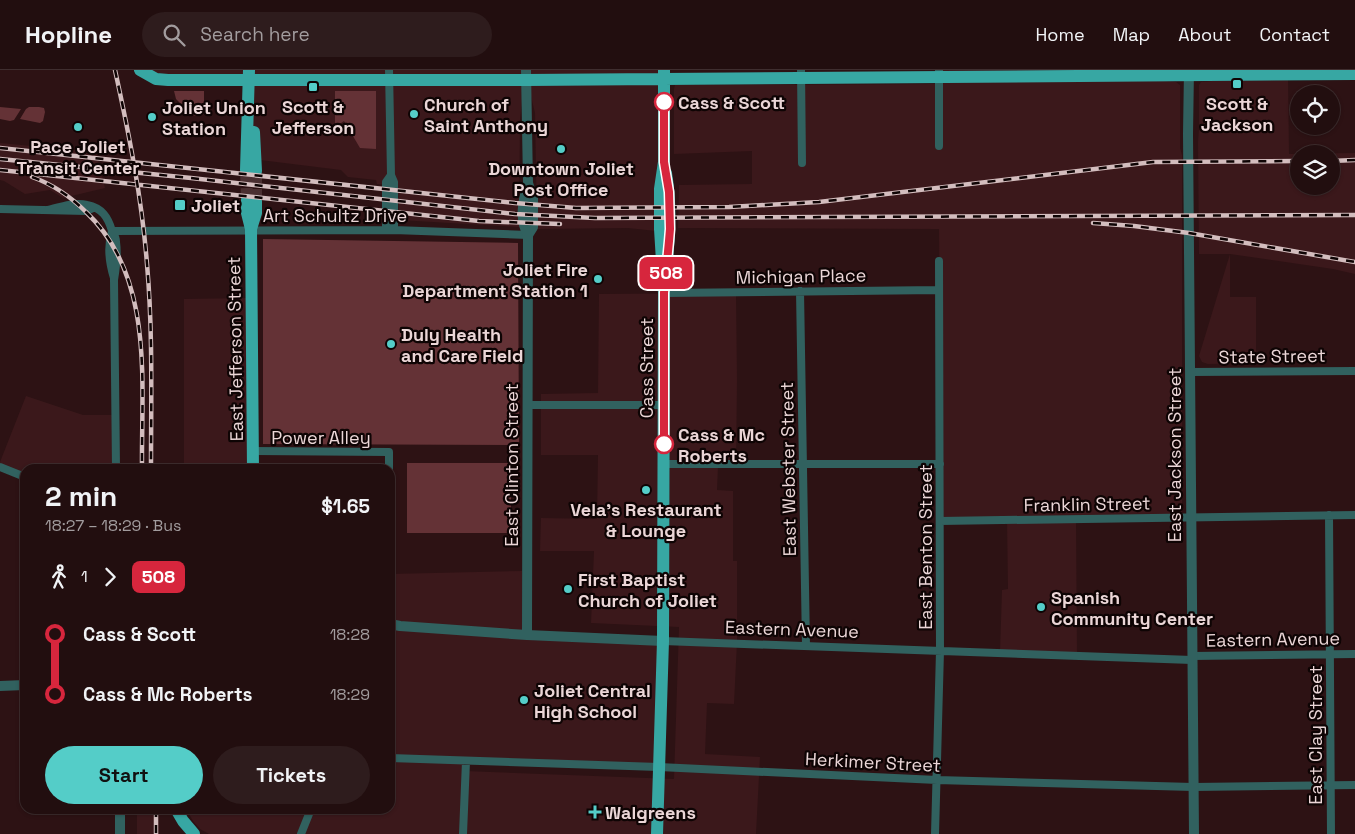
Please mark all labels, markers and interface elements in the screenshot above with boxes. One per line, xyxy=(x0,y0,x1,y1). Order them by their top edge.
search box xyxy=(142,12,492,57)
text: Hopline xyxy=(25,19,112,50)
icon: search xyxy=(160,21,188,49)
text: Search here xyxy=(200,22,310,47)
text: Home xyxy=(1036,23,1085,46)
text: Map xyxy=(1113,23,1150,46)
text: About xyxy=(1178,23,1232,46)
text: Contact xyxy=(1260,23,1330,46)
marker: Scott & Jackson xyxy=(1231,78,1243,90)
marker: Scott & Jefferson xyxy=(307,81,319,93)
map controls xyxy=(1290,85,1340,195)
button: locate xyxy=(1290,85,1340,135)
place label: Cass & Scott xyxy=(678,91,785,114)
marker: Cass & Scott xyxy=(654,92,674,112)
place label: Scott & Jackson xyxy=(1201,92,1273,136)
place label: Church of Saint Anthony xyxy=(424,93,548,137)
place label: Scott & Jefferson xyxy=(272,95,354,139)
place label: Joliet Union Station xyxy=(162,96,266,140)
marker: Church of Saint Anthony xyxy=(408,108,420,120)
marker: Joliet Union Station xyxy=(146,111,158,123)
marker: Pace Joliet Transit Center xyxy=(72,121,84,133)
place label: Pace Joliet Transit Center xyxy=(17,135,139,179)
marker: Downtown Joliet Post Office xyxy=(555,143,567,155)
button: layers xyxy=(1290,145,1340,195)
place label: Downtown Joliet Post Office xyxy=(488,157,634,201)
place label: Joliet xyxy=(191,194,240,217)
marker: Joliet xyxy=(173,198,187,212)
street label: Art Schultz Drive xyxy=(263,204,407,227)
street label: East Jefferson Street xyxy=(222,256,248,442)
line badge: 508 xyxy=(637,257,695,289)
place label: Joliet Fire Department Station 1 xyxy=(402,258,588,302)
text: 508 xyxy=(649,261,683,284)
street label: Michigan Place xyxy=(736,263,866,289)
marker: Joliet Fire Department Station 1 xyxy=(592,273,604,285)
street label: Cass Street xyxy=(635,318,658,418)
place label: Duly Health and Care Field xyxy=(401,323,523,367)
marker: Duly Health and Care Field xyxy=(385,338,397,350)
street label: State Street xyxy=(1218,344,1326,368)
street label: East Jackson Street xyxy=(1163,368,1186,542)
street label: East Webster Street xyxy=(775,382,801,556)
street label: East Clinton Street xyxy=(500,383,523,547)
place label: Cass & Mc Roberts xyxy=(678,423,765,467)
street label: Power Alley xyxy=(271,426,371,449)
marker: Cass & Mc Roberts xyxy=(654,434,674,454)
street label: East Benton Street xyxy=(914,464,937,630)
text: 2 min xyxy=(45,478,117,514)
marker: Vela’s Restaurant & Lounge xyxy=(640,484,652,496)
street label: Franklin Street xyxy=(1023,491,1151,517)
text: $1.65 xyxy=(321,494,370,519)
place label: Vela’s Restaurant & Lounge xyxy=(570,498,722,542)
text: 18:27 – 18:29 · Bus xyxy=(45,515,181,536)
icon: walk xyxy=(45,563,73,591)
icon: forward xyxy=(96,563,124,591)
text: 508 xyxy=(142,565,175,588)
text: 1 xyxy=(81,566,88,587)
place label: First Baptist Church of Joliet xyxy=(578,568,717,612)
marker: First Baptist Church of Joliet xyxy=(562,583,574,595)
place label: Spanish Community Center xyxy=(1051,586,1213,630)
marker: Spanish Community Center xyxy=(1035,601,1047,613)
street label: Eastern Avenue xyxy=(725,615,859,643)
text: Cass & Scott xyxy=(83,622,196,647)
text: 18:28 xyxy=(330,624,370,645)
street label: Eastern Avenue xyxy=(1206,626,1340,652)
street label: East Clay Street xyxy=(1304,665,1327,805)
place label: Joliet Central High School xyxy=(534,679,651,723)
text: Cass & Mc Roberts xyxy=(83,682,253,707)
text: 18:29 xyxy=(330,684,370,705)
marker: Joliet Central High School xyxy=(518,694,530,706)
button: Start xyxy=(45,746,203,804)
button: Tickets xyxy=(213,746,370,804)
street label: Herkimer Street xyxy=(805,747,941,777)
place label: Walgreens xyxy=(605,801,696,824)
marker: Walgreens xyxy=(589,806,601,818)

